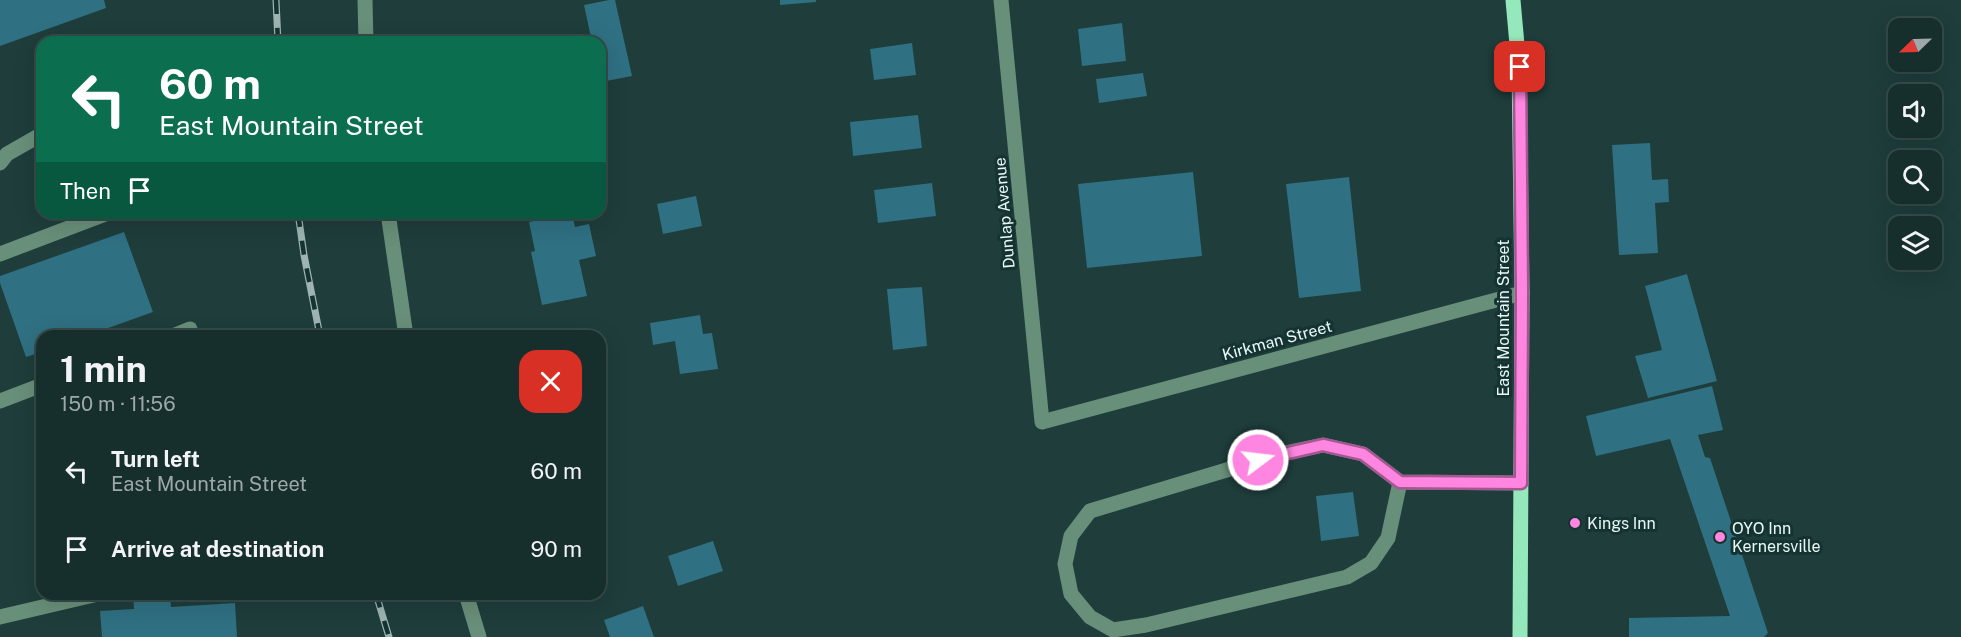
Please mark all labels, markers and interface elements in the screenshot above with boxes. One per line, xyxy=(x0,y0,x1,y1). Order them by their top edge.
north arrow xyxy=(1888,18,1942,72)
map controls xyxy=(1888,18,1942,270)
pin xyxy=(1494,41,1545,92)
icon: arrive xyxy=(1503,50,1536,83)
text: 60 m xyxy=(159,59,261,108)
icon: left xyxy=(60,60,138,138)
button: sound xyxy=(1888,84,1942,138)
text: East Mountain Street xyxy=(159,109,424,141)
button: search xyxy=(1888,150,1942,204)
street label: Dunlap Avenue xyxy=(990,157,1019,269)
icon: arrive xyxy=(123,174,156,207)
text: Then xyxy=(60,178,111,204)
button: layers xyxy=(1888,216,1942,270)
street label: East Mountain Street xyxy=(1494,240,1513,396)
street label: Kirkman Street xyxy=(1220,317,1334,364)
text: 1 min xyxy=(60,348,147,390)
button: close xyxy=(519,350,582,413)
text: 150 m · 11:56 xyxy=(60,392,176,416)
position arrow xyxy=(1226,428,1290,492)
text: Turn left xyxy=(111,446,200,472)
icon: left xyxy=(60,455,93,488)
text: 60 m xyxy=(531,458,582,484)
text: East Mountain Street xyxy=(111,472,307,496)
place label: Kings Inn xyxy=(1587,514,1656,533)
marker: Kings Inn xyxy=(1568,516,1582,530)
place label: OYO Inn Kernersville xyxy=(1732,519,1821,556)
marker: OYO Inn Kernersville xyxy=(1713,530,1727,544)
icon: arrive xyxy=(60,533,93,566)
text: Arrive at destination xyxy=(111,536,324,562)
text: 90 m xyxy=(531,536,582,562)

